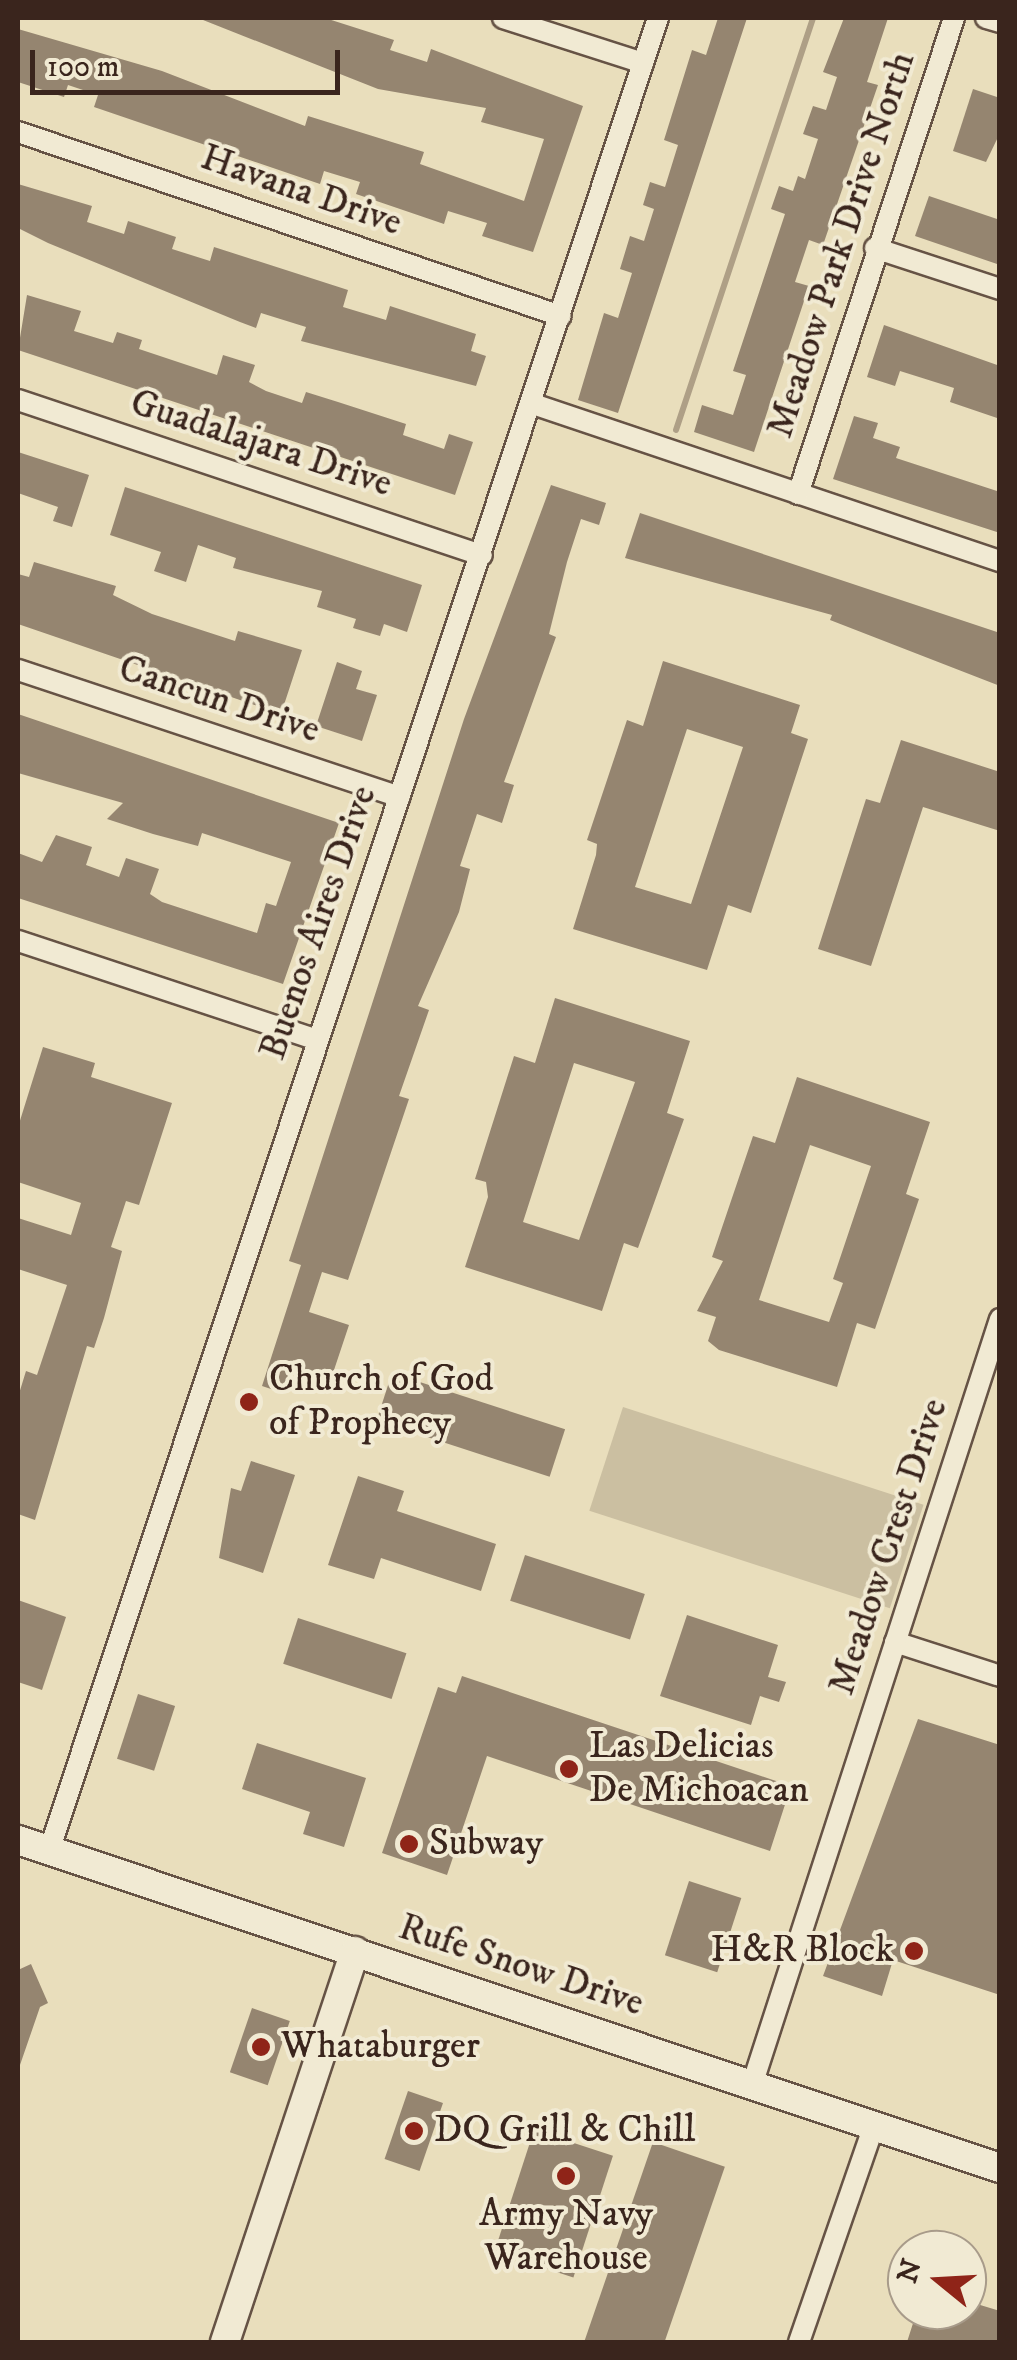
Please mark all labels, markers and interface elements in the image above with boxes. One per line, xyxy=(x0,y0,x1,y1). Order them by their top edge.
scale bar xyxy=(35,30,345,92)
street label: Meadow Park Drive North xyxy=(758,46,926,444)
text: 100 m xyxy=(47,49,119,86)
street label: Havana Drive xyxy=(195,135,407,247)
street label: Guadalajara Drive xyxy=(125,380,397,508)
street label: Cancun Drive xyxy=(113,646,325,754)
street label: Buenos Aires Drive xyxy=(251,780,387,1066)
place label: Church of God of Prophecy xyxy=(269,1357,493,1446)
marker: Church of God of Prophecy xyxy=(238,1391,260,1413)
street label: Meadow Crest Drive xyxy=(820,1393,958,1701)
place label: Las Delicias De Michoacan xyxy=(589,1724,809,1814)
marker: Las Delicias De Michoacan xyxy=(558,1758,580,1780)
place label: Subway xyxy=(429,1821,543,1867)
marker: Subway xyxy=(398,1833,420,1855)
street label: Rufe Snow Drive xyxy=(393,1905,649,2027)
place label: H&R Block xyxy=(711,1928,894,1974)
marker: H&R Block xyxy=(903,1940,925,1962)
place label: Whataburger xyxy=(281,2024,480,2070)
marker: Whataburger xyxy=(250,2036,272,2058)
place label: DQ Grill & Chill xyxy=(434,2108,695,2154)
marker: DQ Grill & Chill xyxy=(403,2120,425,2142)
marker: Army Navy Warehouse xyxy=(555,2165,577,2187)
place label: Army Navy Warehouse xyxy=(479,2192,653,2282)
north arrow xyxy=(887,2230,987,2330)
text: N xyxy=(890,2255,930,2288)

